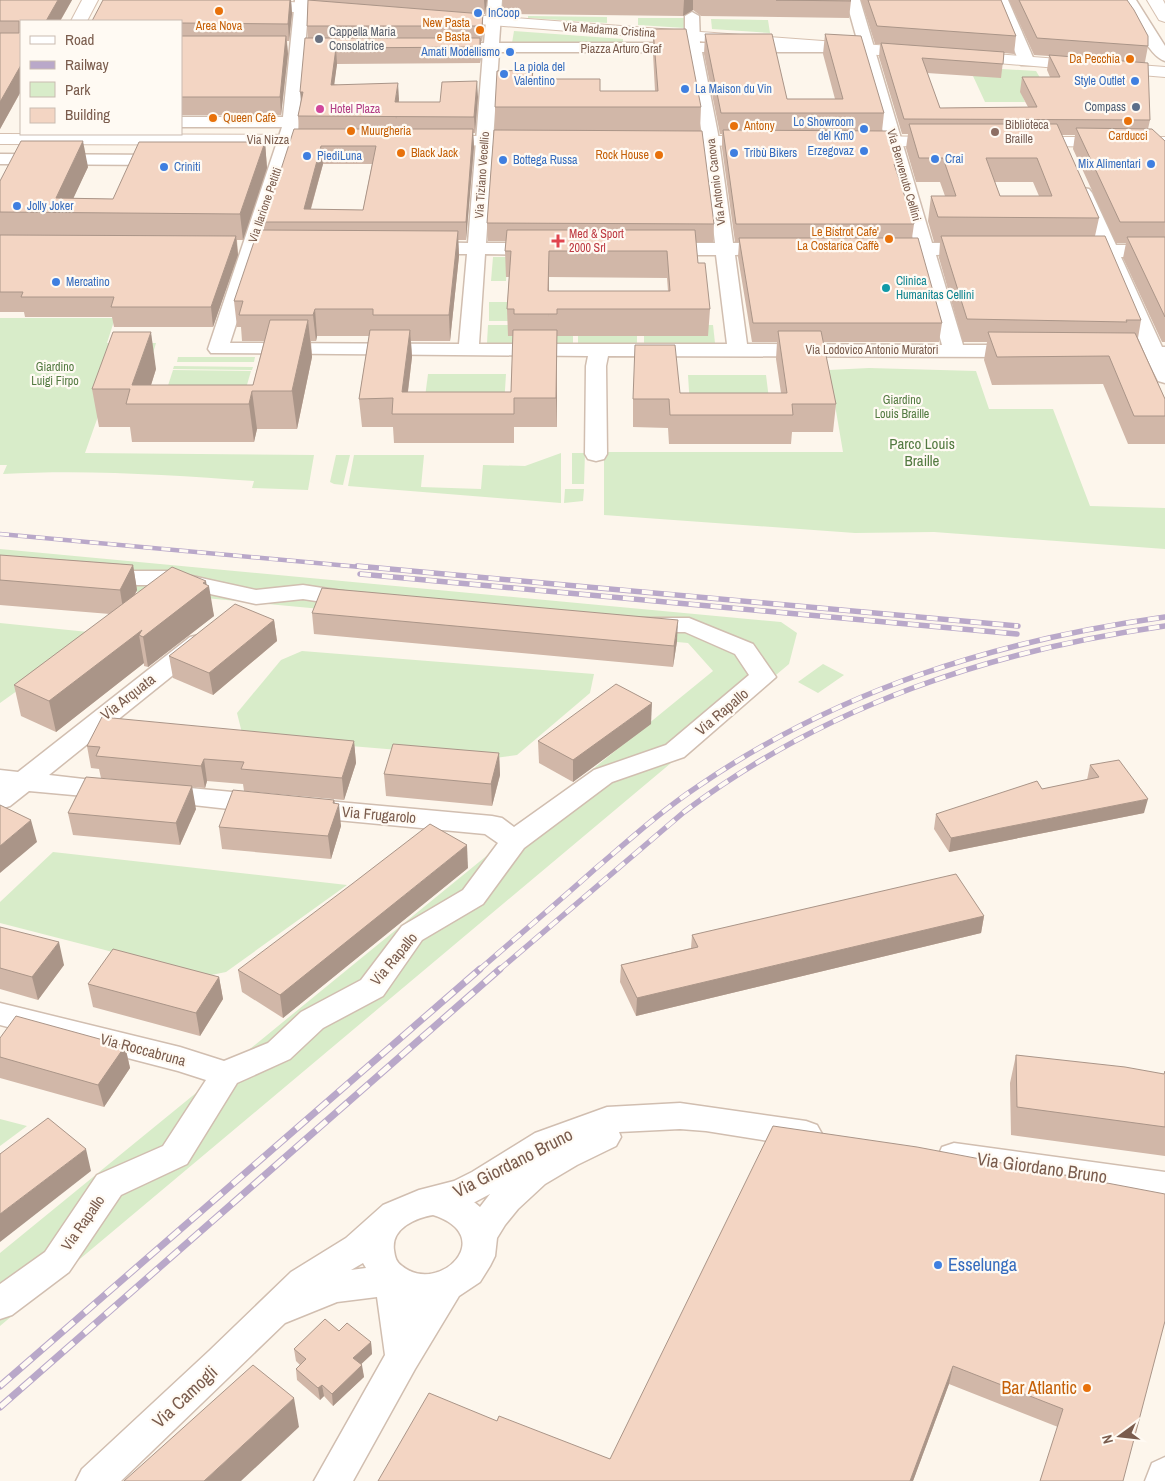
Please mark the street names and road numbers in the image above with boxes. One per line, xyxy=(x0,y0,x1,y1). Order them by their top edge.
street label: Via Madama Cristina xyxy=(562,19,656,41)
street label: Piazza Arturo Graf xyxy=(581,41,662,57)
street label: Via Benvenuto Cellini xyxy=(883,127,925,223)
street label: Via Tiziano Vecellio xyxy=(471,131,493,219)
street label: Via Nizza xyxy=(247,132,290,148)
street label: Via Antonio Canova xyxy=(703,137,729,226)
street label: Via Ilarione Petitti xyxy=(245,165,285,245)
street label: Via Lodovico Antonio Muratori xyxy=(806,342,938,358)
street label: Via Arquata xyxy=(96,669,160,725)
street label: Via Rapallo xyxy=(691,683,753,740)
street label: Via Frugarolo xyxy=(341,801,417,828)
street label: Via Rapallo xyxy=(365,928,422,990)
street label: Via Roccabruna xyxy=(98,1028,188,1071)
street label: Via Giordano Bruno xyxy=(449,1122,577,1203)
street label: Via Giordano Bruno xyxy=(975,1146,1109,1189)
street label: Via Rapallo xyxy=(56,1191,109,1255)
street label: Via Camogli xyxy=(147,1360,223,1433)

